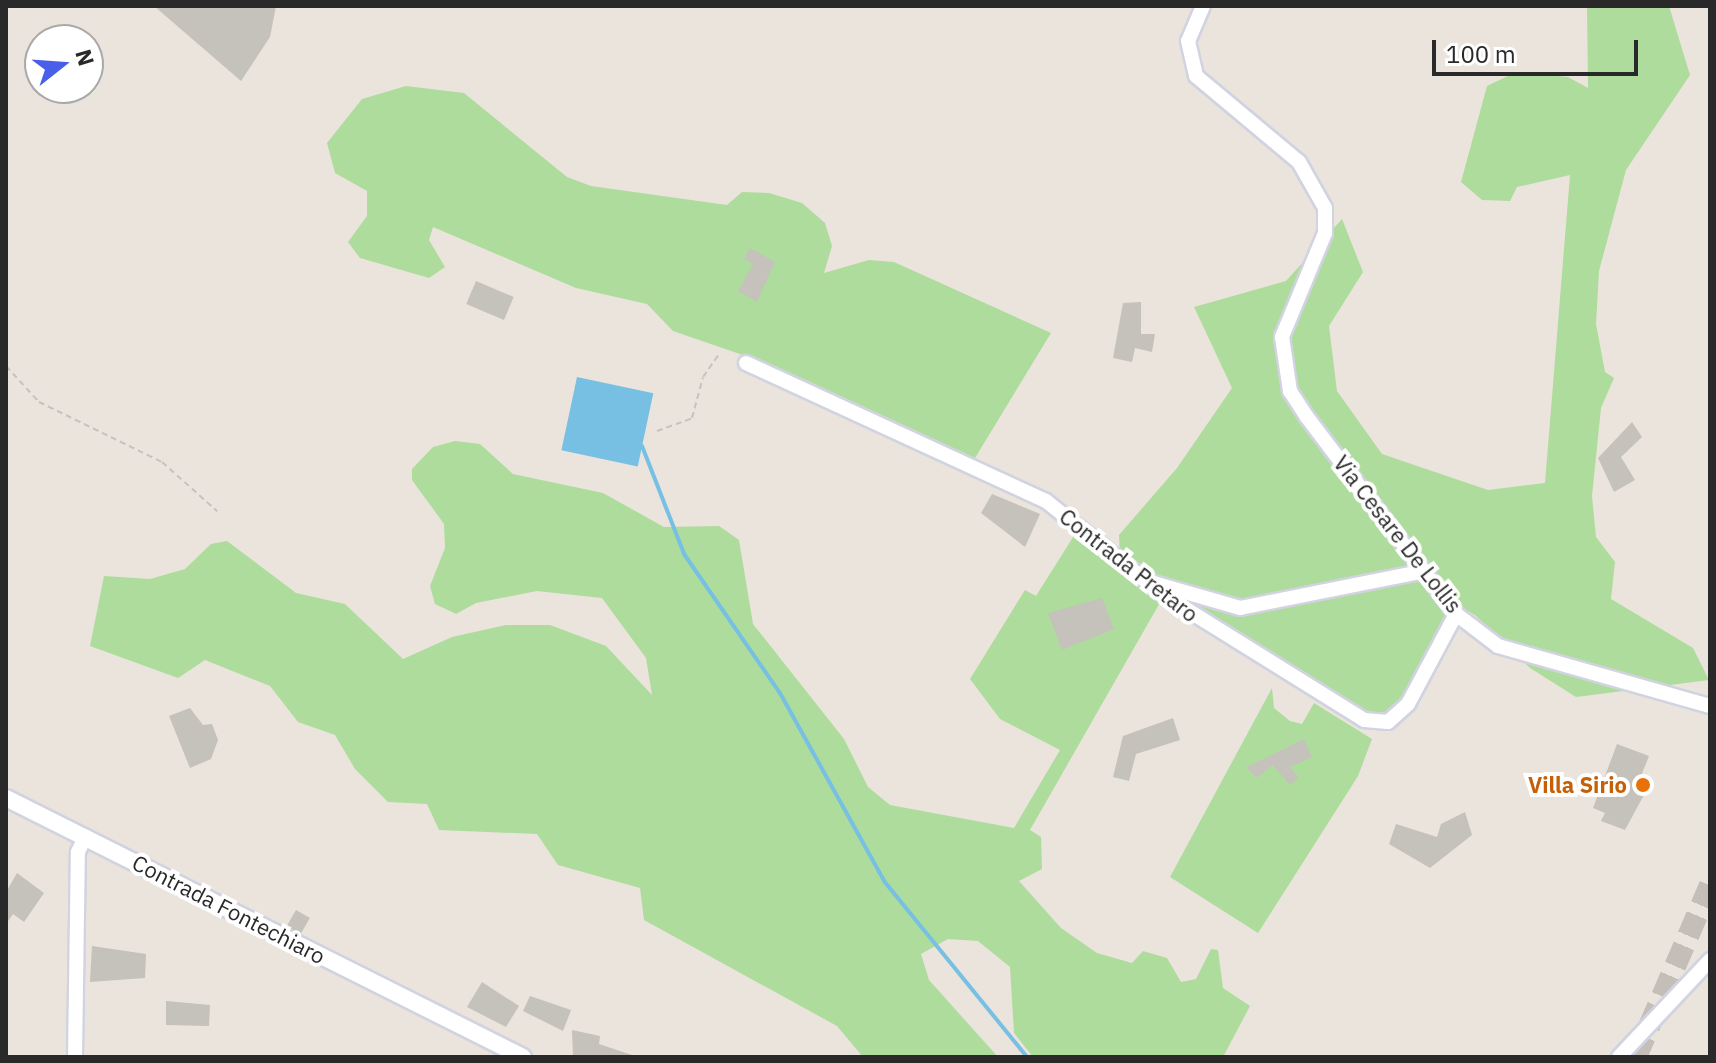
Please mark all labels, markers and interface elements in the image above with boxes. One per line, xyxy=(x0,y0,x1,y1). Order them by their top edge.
north arrow xyxy=(24,24,104,104)
scale bar xyxy=(1436,24,1642,74)
text: 100 m xyxy=(1446,38,1516,70)
text: N xyxy=(69,46,102,69)
street label: Via Cesare De Lollis xyxy=(1328,450,1468,618)
street label: Contrada Pretaro xyxy=(1054,503,1204,627)
place label: Villa Sirio xyxy=(1528,772,1627,798)
marker: Villa Sirio xyxy=(1634,776,1652,794)
street label: Contrada Fontechiaro xyxy=(128,849,330,969)

